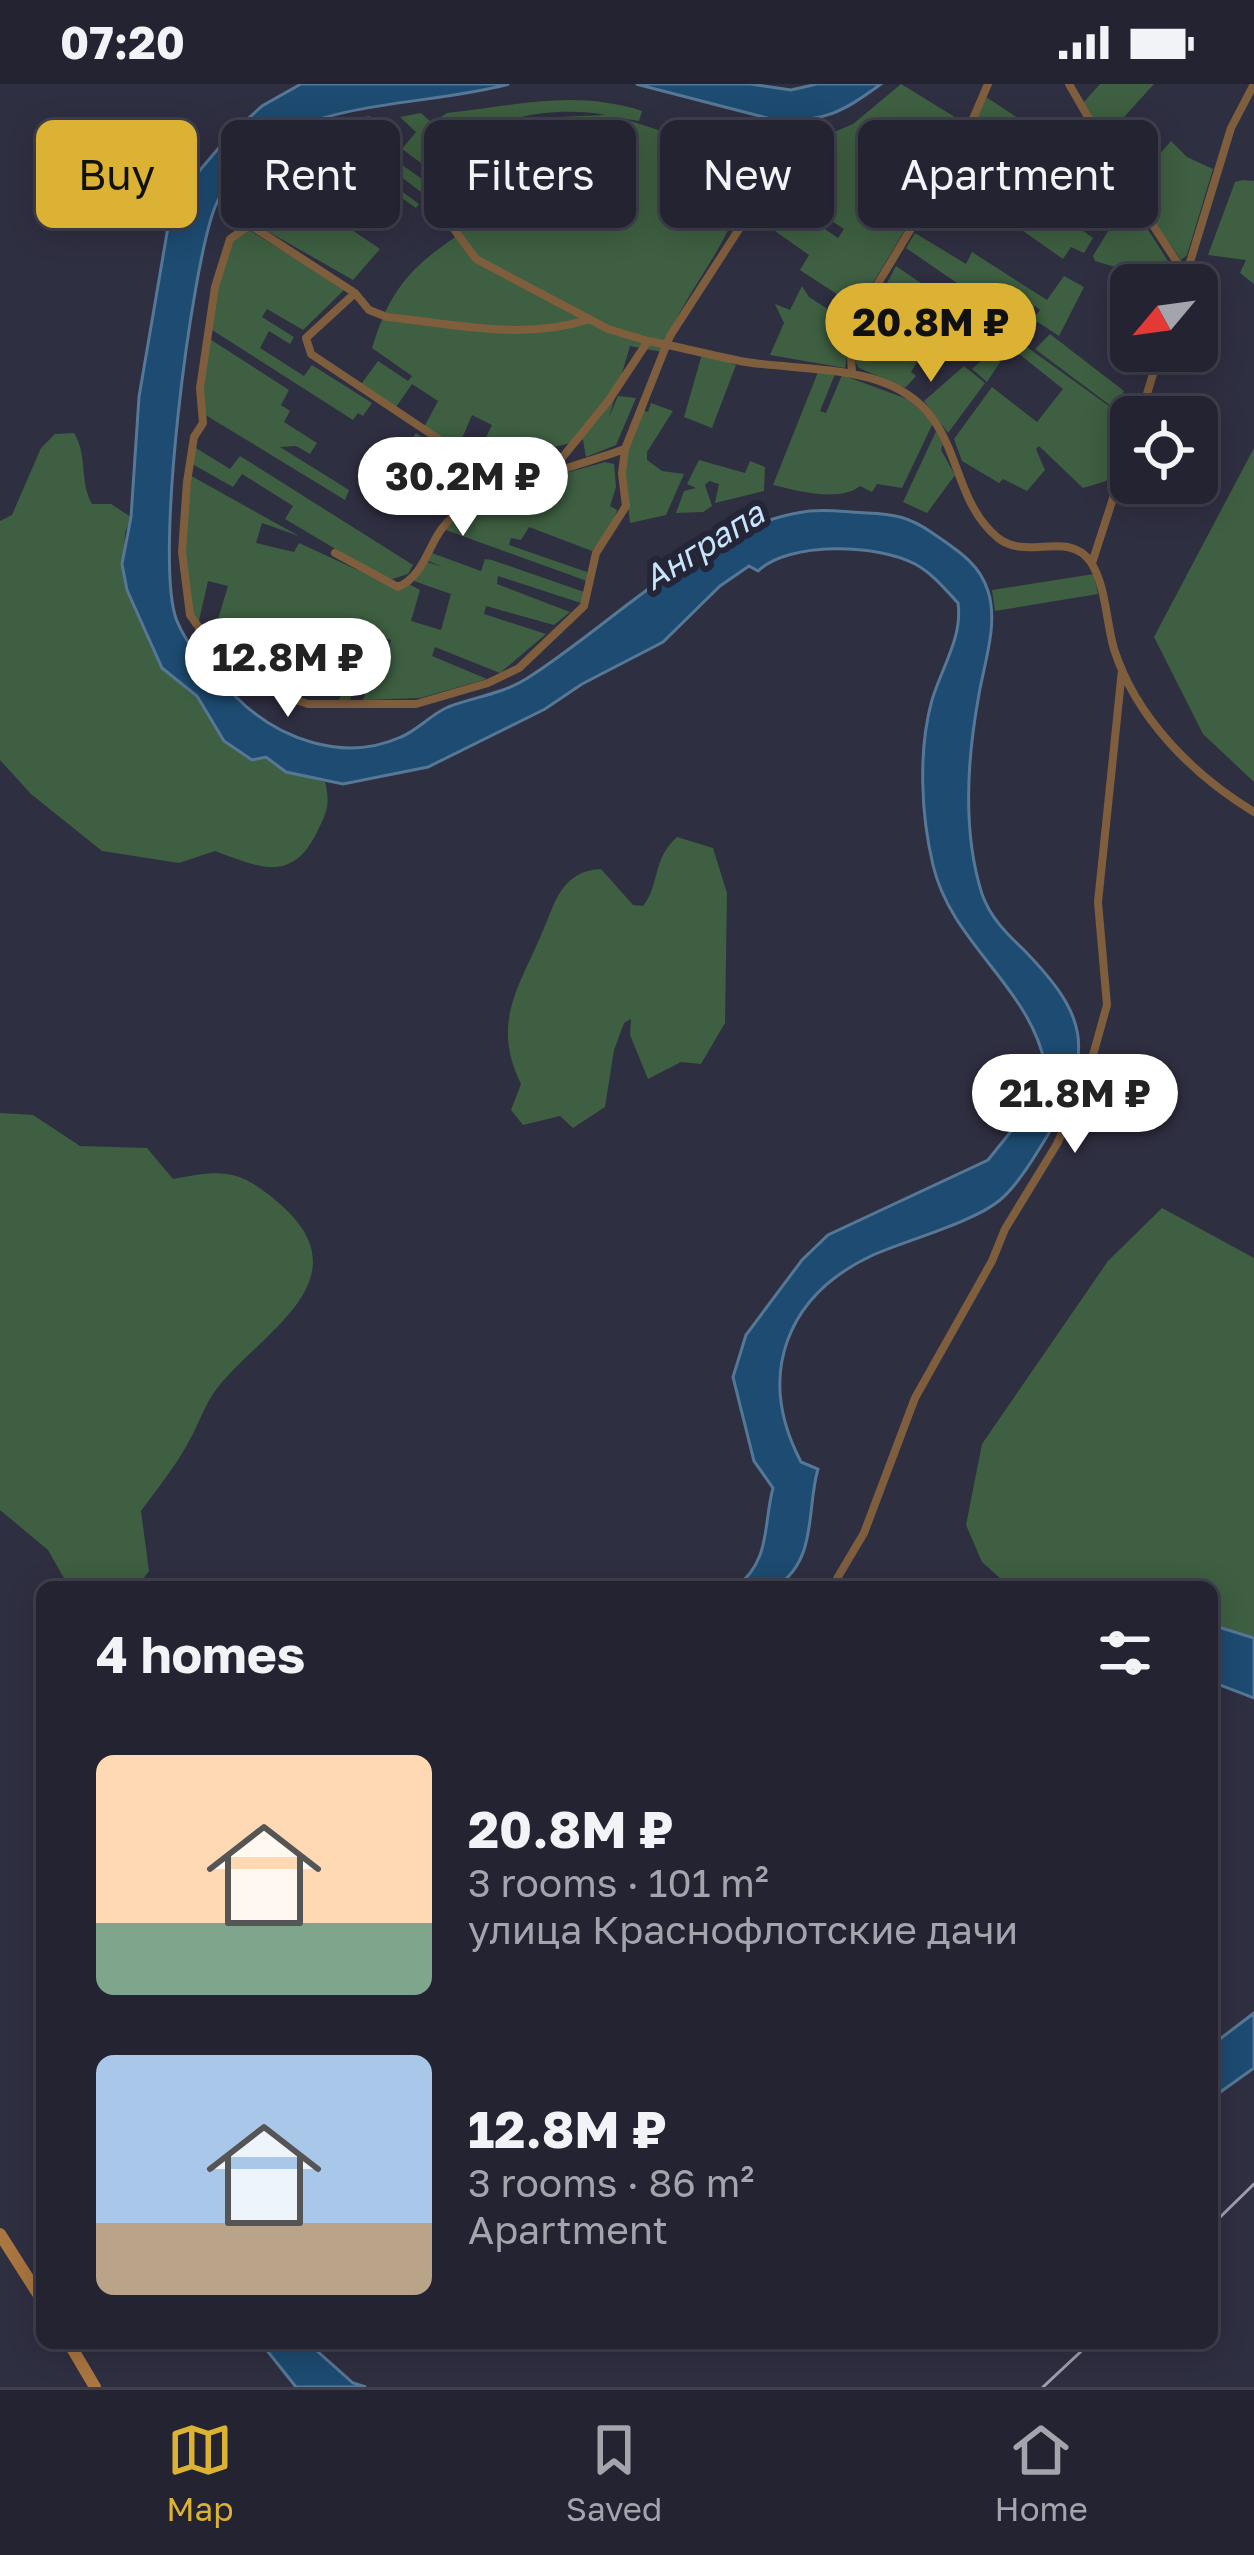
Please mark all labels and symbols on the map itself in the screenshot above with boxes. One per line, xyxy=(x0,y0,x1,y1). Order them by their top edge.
north arrow xyxy=(1110,264,1218,372)
pin: 20.8M ₽ xyxy=(820,283,1042,385)
pin: 30.2M ₽ xyxy=(352,437,574,539)
water label: Анграпа xyxy=(636,492,772,597)
pin: 12.8M ₽ xyxy=(177,618,399,720)
pin: 21.8M ₽ xyxy=(964,1054,1186,1156)

